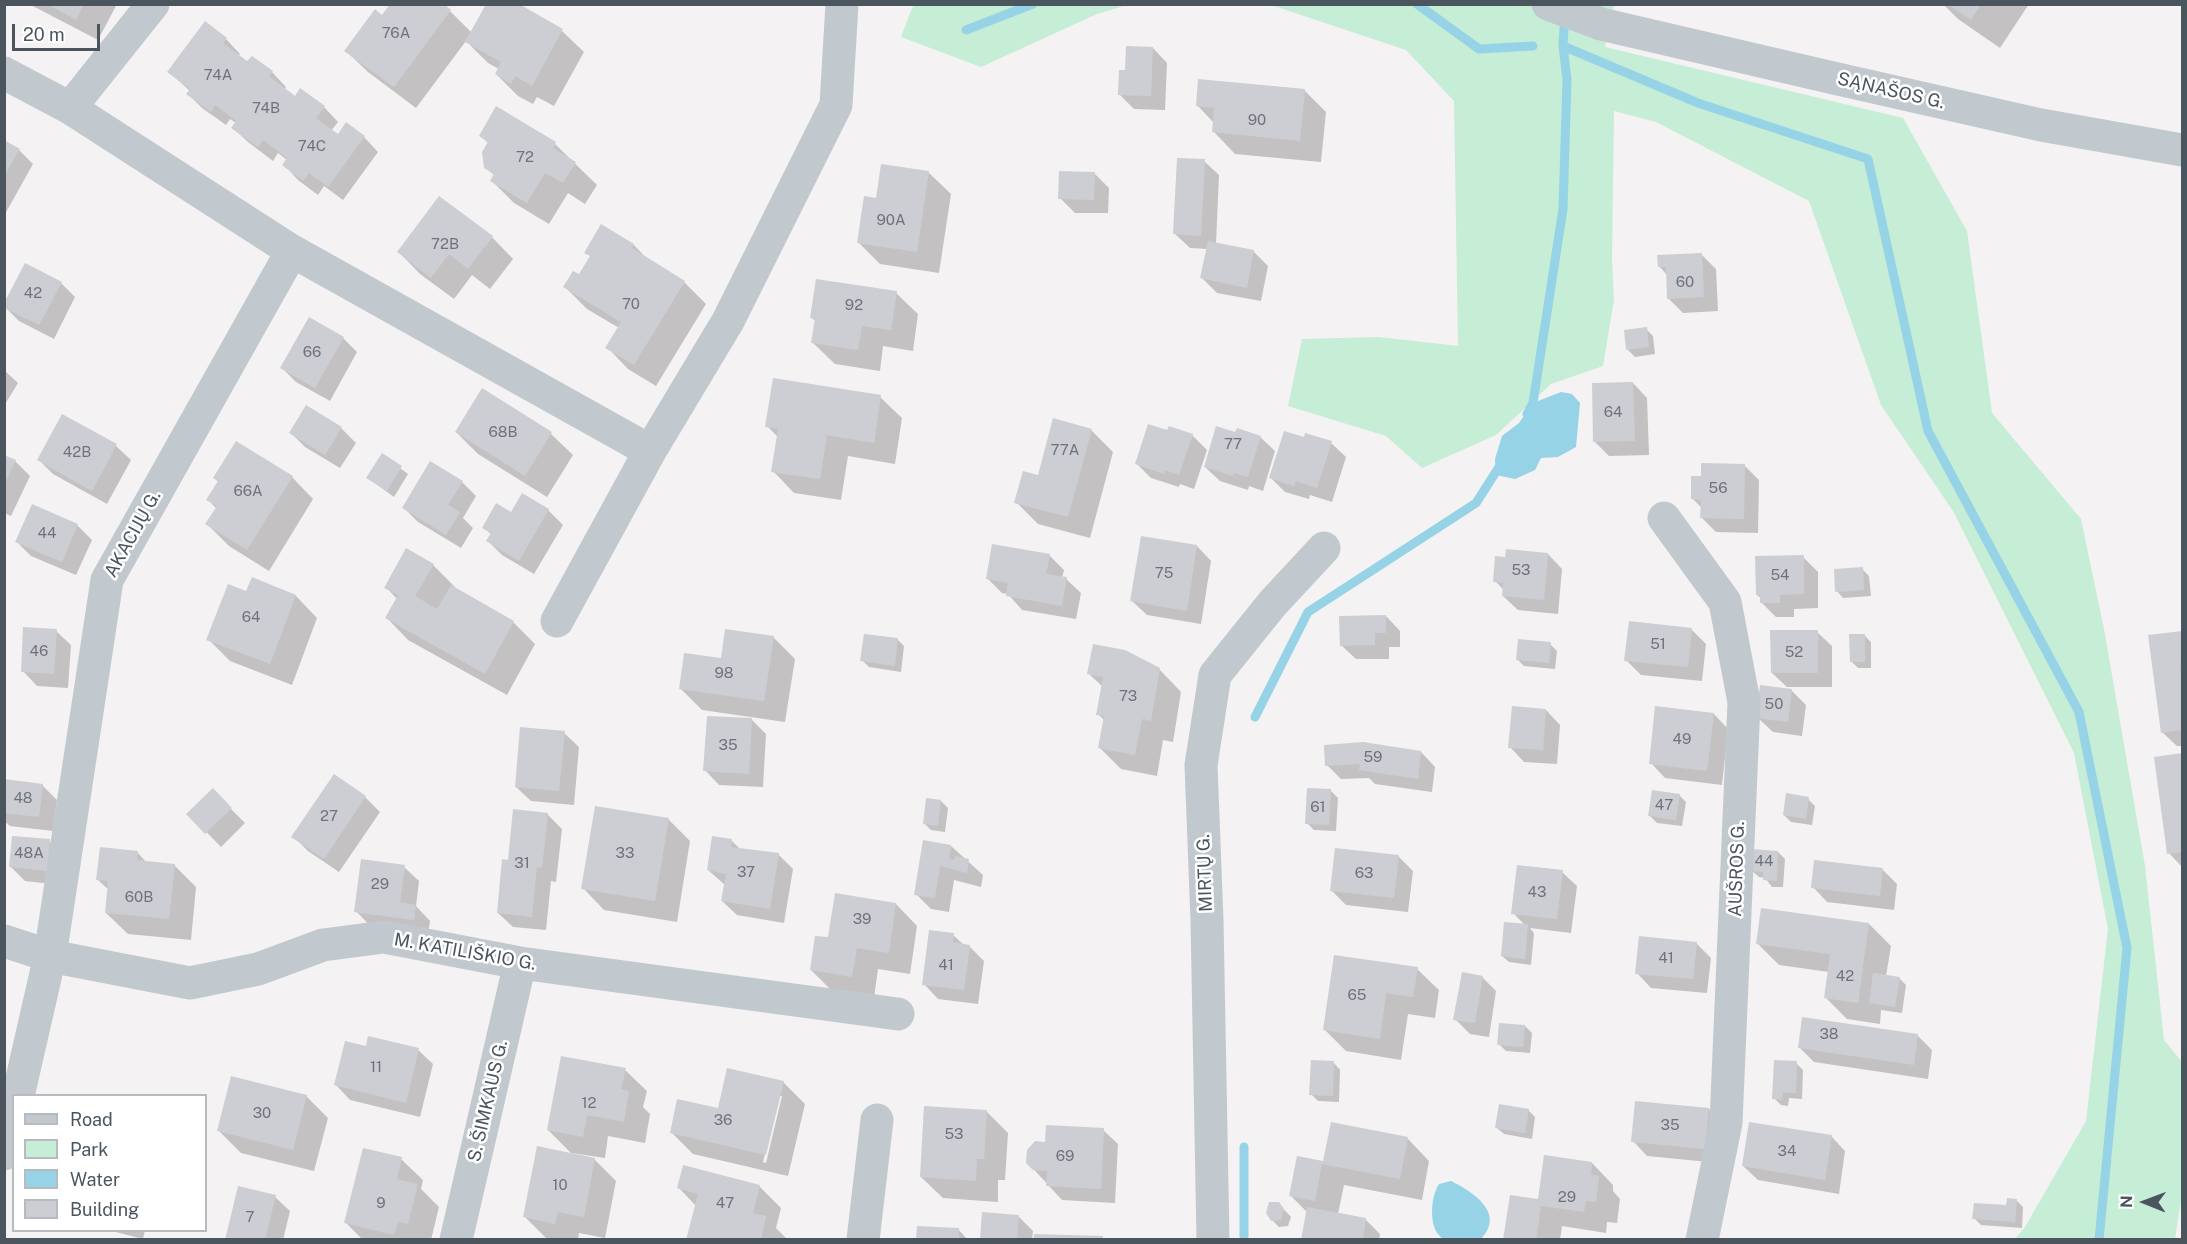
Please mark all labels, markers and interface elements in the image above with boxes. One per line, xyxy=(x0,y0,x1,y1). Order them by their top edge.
scale bar xyxy=(15,12,104,50)
text: 20 m xyxy=(23,24,65,45)
house number: 76A xyxy=(382,24,410,42)
house number: 74A xyxy=(204,66,232,84)
street label: SĄNAŠOS G. xyxy=(1835,68,1947,114)
house number: 74B xyxy=(252,99,280,117)
house number: 90 xyxy=(1248,111,1266,129)
house number: 74C xyxy=(298,137,326,155)
house number: 72 xyxy=(516,148,534,166)
house number: 90A xyxy=(876,211,906,229)
house number: 72B xyxy=(431,235,459,253)
house number: 60 xyxy=(1676,273,1694,291)
house number: 42 xyxy=(24,284,42,302)
house number: 70 xyxy=(622,295,640,313)
house number: 92 xyxy=(845,296,863,314)
house number: 66 xyxy=(303,343,321,361)
house number: 64 xyxy=(1604,403,1622,421)
house number: 68B xyxy=(488,423,518,441)
house number: 77 xyxy=(1224,435,1242,453)
house number: 77A xyxy=(1051,441,1079,459)
house number: 42B xyxy=(63,443,91,461)
house number: 56 xyxy=(1709,479,1727,497)
house number: 66A xyxy=(233,482,263,500)
street label: AKACIJŲ G. xyxy=(100,487,166,581)
house number: 44 xyxy=(38,524,56,542)
house number: 53 xyxy=(1511,561,1531,579)
house number: 75 xyxy=(1155,564,1173,582)
house number: 54 xyxy=(1770,566,1790,584)
house number: 64 xyxy=(242,608,260,626)
house number: 51 xyxy=(1650,635,1666,653)
house number: 46 xyxy=(30,642,48,660)
house number: 52 xyxy=(1785,643,1803,661)
house number: 98 xyxy=(715,664,733,682)
house number: 73 xyxy=(1119,687,1137,705)
house number: 50 xyxy=(1765,695,1783,713)
house number: 49 xyxy=(1673,730,1691,748)
house number: 35 xyxy=(718,736,738,754)
house number: 59 xyxy=(1364,748,1382,766)
house number: 48 xyxy=(13,789,33,807)
house number: 47 xyxy=(1655,796,1673,814)
house number: 61 xyxy=(1310,798,1326,816)
house number: 27 xyxy=(320,807,338,825)
street label: AUŠROS G. xyxy=(1725,821,1749,917)
street label: MIRTŲ G. xyxy=(1193,834,1217,912)
house number: 48A xyxy=(14,844,44,862)
house number: 33 xyxy=(616,844,634,862)
house number: 44 xyxy=(1755,852,1773,870)
house number: 31 xyxy=(514,854,530,872)
house number: 37 xyxy=(737,863,755,881)
house number: 63 xyxy=(1355,864,1373,882)
house number: 29 xyxy=(371,875,389,893)
house number: 43 xyxy=(1528,883,1546,901)
house number: 60B xyxy=(125,888,153,906)
house number: 39 xyxy=(853,910,871,928)
street label: M. KATILIŠKIO G. xyxy=(392,929,538,975)
house number: 41 xyxy=(1658,949,1674,967)
house number: 41 xyxy=(938,956,954,974)
house number: 42 xyxy=(1836,967,1854,985)
house number: 65 xyxy=(1348,986,1366,1004)
house number: 38 xyxy=(1819,1025,1839,1043)
street label: S. ŠIMKAUS G. xyxy=(464,1038,512,1164)
house number: 11 xyxy=(370,1058,382,1076)
legend xyxy=(12,1094,207,1232)
house number: 12 xyxy=(581,1094,597,1112)
house number: 30 xyxy=(253,1104,271,1122)
text: Road xyxy=(70,1109,113,1130)
house number: 36 xyxy=(714,1111,732,1129)
house number: 35 xyxy=(1660,1116,1680,1134)
house number: 53 xyxy=(944,1125,964,1143)
text: Park xyxy=(70,1139,108,1160)
house number: 34 xyxy=(1778,1142,1796,1160)
house number: 69 xyxy=(1056,1147,1074,1165)
text: Water xyxy=(70,1169,120,1190)
north arrow xyxy=(2115,1172,2175,1232)
house number: 10 xyxy=(552,1176,568,1194)
house number: 29 xyxy=(1558,1188,1576,1206)
house number: 9 xyxy=(376,1194,386,1212)
house number: 47 xyxy=(716,1194,734,1212)
text: N xyxy=(2117,1195,2136,1208)
text: Building xyxy=(70,1199,139,1220)
house number: 7 xyxy=(245,1208,255,1226)

